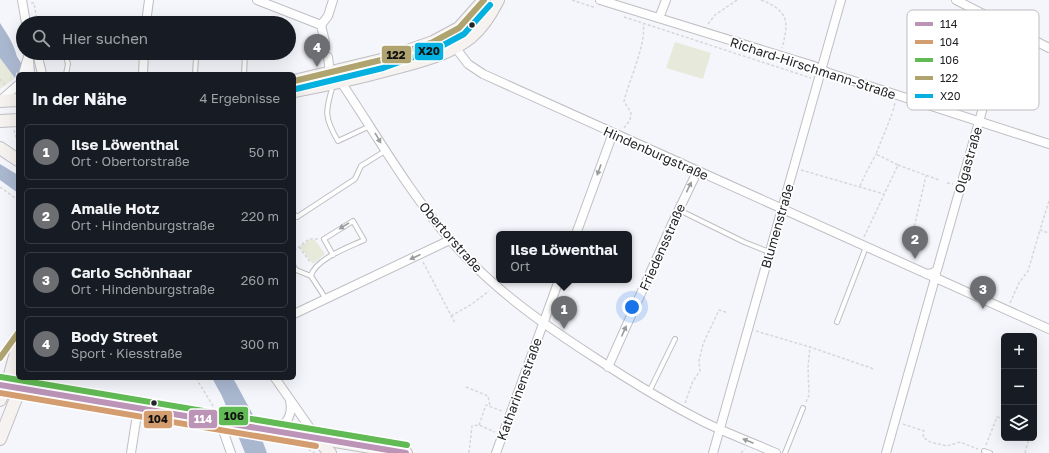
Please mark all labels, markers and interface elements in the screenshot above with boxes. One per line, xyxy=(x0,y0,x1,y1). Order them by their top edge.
legend xyxy=(907,10,1039,110)
search box xyxy=(16,16,296,60)
text: 114 xyxy=(940,17,958,30)
unlabelled marker xyxy=(467,20,477,30)
icon: search xyxy=(30,27,52,49)
text: Hier suchen xyxy=(62,29,148,47)
pin: 4 xyxy=(304,34,330,67)
street label: Richard-Hirschmann-Straße xyxy=(728,34,898,102)
text: 104 xyxy=(940,35,959,48)
line badge: X20 xyxy=(414,42,444,61)
text: X20 xyxy=(418,44,440,57)
line badge: 122 xyxy=(381,45,412,64)
text: 122 xyxy=(386,48,406,61)
text: 106 xyxy=(940,53,959,66)
text: 122 xyxy=(940,71,958,84)
text: In der Nähe xyxy=(32,88,127,109)
text: X20 xyxy=(940,89,961,102)
text: 4 Ergebnisse xyxy=(200,90,280,106)
street label: Hindenburgstraße xyxy=(601,123,711,183)
street label: Olgastraße xyxy=(951,125,985,195)
one-way arrow xyxy=(374,132,381,144)
text: Ilse Löwenthal xyxy=(71,135,179,153)
text: 1 xyxy=(43,144,49,160)
text: 50 m xyxy=(249,144,279,160)
text: Ort · Obertorstraße xyxy=(71,153,190,169)
one-way arrow xyxy=(596,164,602,176)
one-way arrow xyxy=(686,181,692,193)
street label: Blumenstraße xyxy=(757,182,797,270)
text: Amalie Hotz xyxy=(71,199,159,217)
street label: Obertorstraße xyxy=(416,199,486,275)
street label: Friedensstraße xyxy=(636,201,688,293)
text: 2 xyxy=(42,208,50,224)
text: 220 m xyxy=(241,208,279,224)
text: Ort · Hindenburgstraße xyxy=(71,217,215,233)
one-way arrow xyxy=(339,222,349,230)
pin: 2 xyxy=(902,226,928,259)
popup xyxy=(496,231,632,283)
text: Ilse Löwenthal xyxy=(510,240,618,258)
one-way arrow xyxy=(409,254,421,260)
text: Ort xyxy=(510,258,530,274)
text: Carlo Schönhaar xyxy=(71,263,192,281)
text: 3 xyxy=(42,272,50,288)
text: 260 m xyxy=(241,272,279,288)
pin: 3 xyxy=(970,276,996,309)
text: Ort · Hindenburgstraße xyxy=(71,281,215,297)
pin: 1 xyxy=(551,296,577,329)
your location xyxy=(622,297,642,317)
one-way arrow xyxy=(621,325,627,337)
text: Body Street xyxy=(71,327,158,345)
map controls xyxy=(1001,333,1037,441)
button: + xyxy=(1001,333,1037,369)
street label: Katharinenstraße xyxy=(493,335,545,443)
text: 4 xyxy=(42,336,50,352)
text: 300 m xyxy=(241,336,279,352)
text: Sport · Kiesstraße xyxy=(71,345,182,361)
button: − xyxy=(1001,369,1037,405)
unlabelled marker xyxy=(149,398,159,408)
button: layers xyxy=(1001,405,1037,441)
line badge: 106 xyxy=(218,406,249,426)
line badge: 114 xyxy=(188,409,218,429)
text: 106 xyxy=(224,409,244,422)
line badge: 104 xyxy=(143,410,173,429)
text: 104 xyxy=(148,412,168,425)
text: 114 xyxy=(194,412,212,425)
one-way arrow xyxy=(742,437,754,444)

